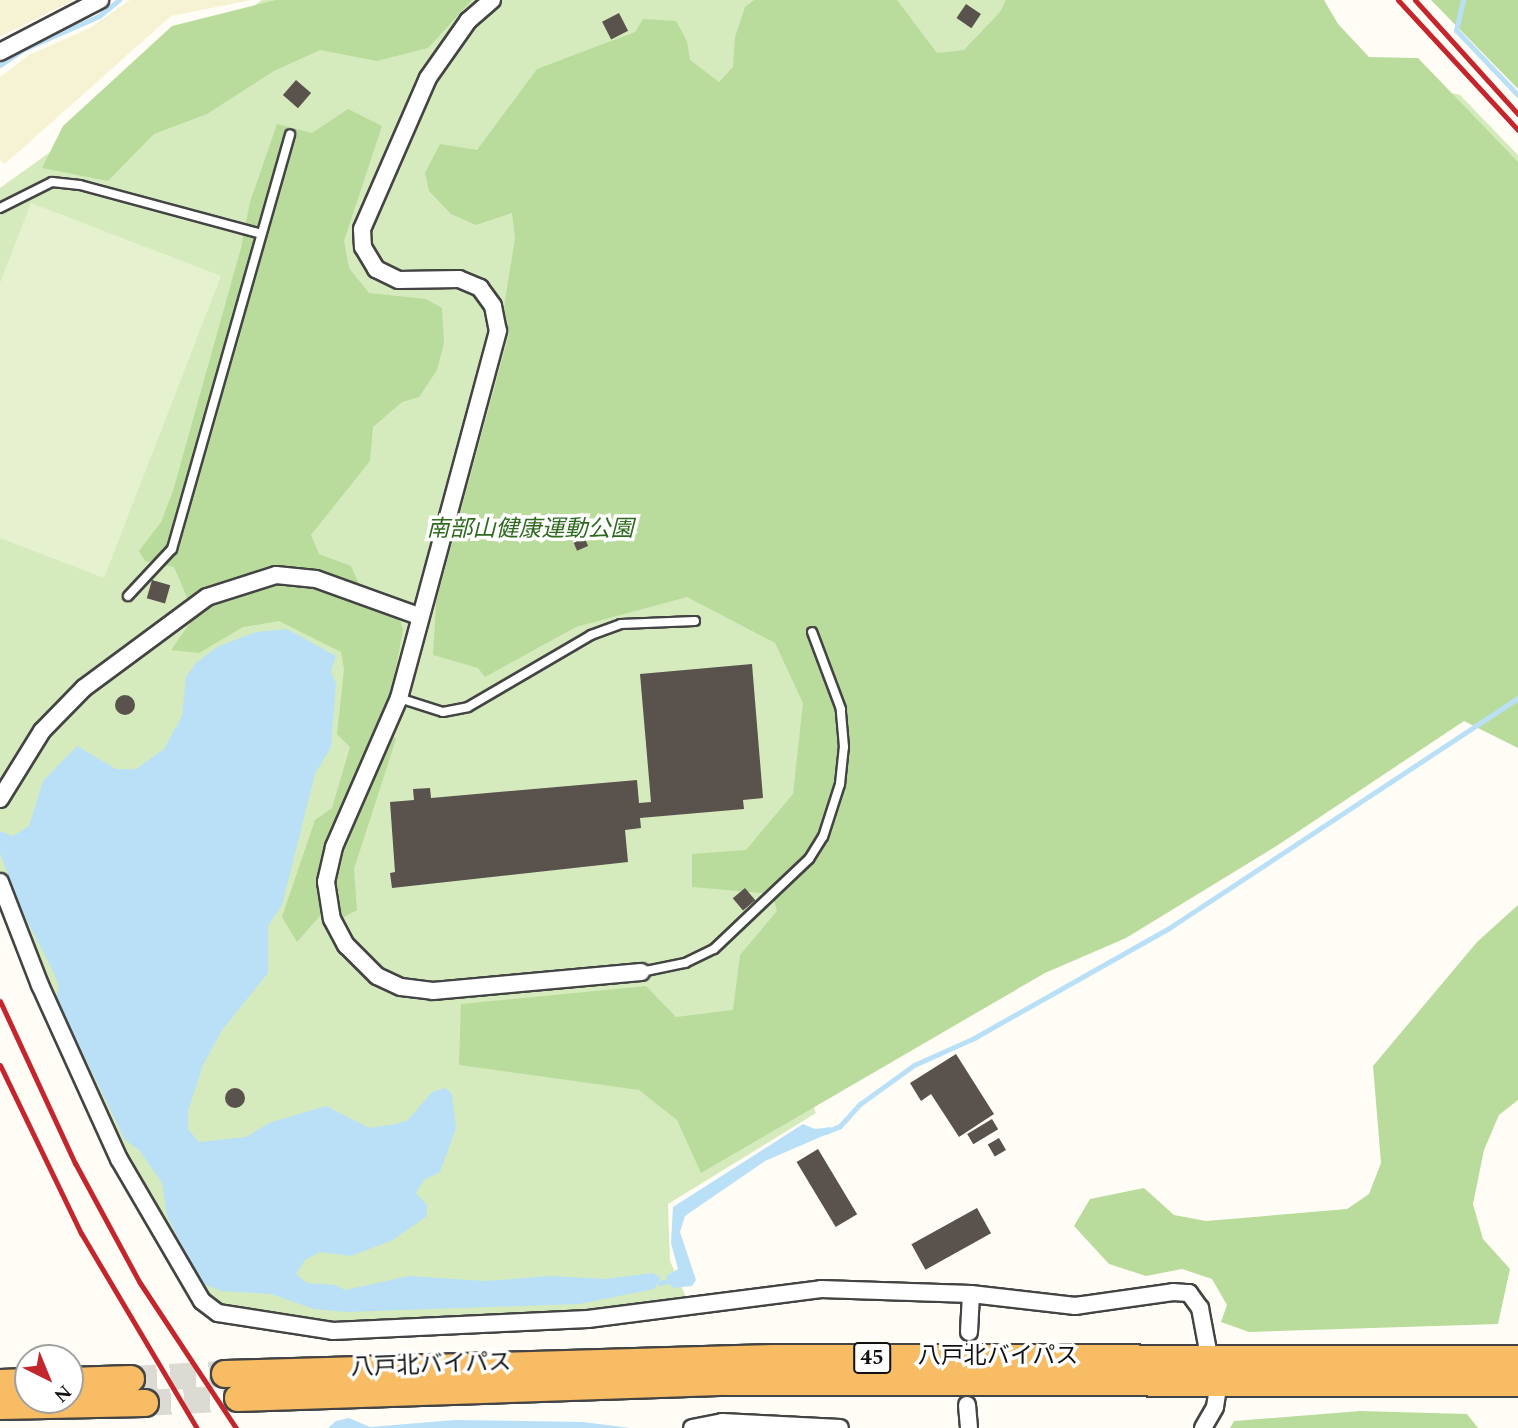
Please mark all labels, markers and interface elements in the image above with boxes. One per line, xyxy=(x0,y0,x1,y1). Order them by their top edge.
park label: 南部山健康運動公園 xyxy=(427,516,633,544)
road number: 45 xyxy=(853,1340,891,1376)
street label: 八戸北バイパス xyxy=(918,1343,1078,1371)
north arrow xyxy=(14,1344,84,1414)
street label: 八戸北バイパス xyxy=(350,1349,512,1383)
text: N xyxy=(47,1377,78,1409)

